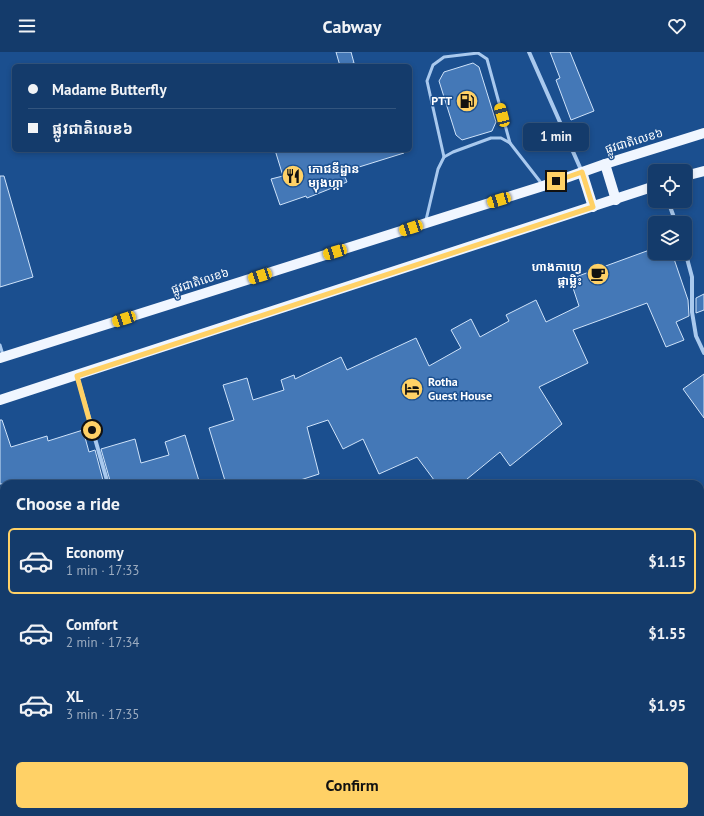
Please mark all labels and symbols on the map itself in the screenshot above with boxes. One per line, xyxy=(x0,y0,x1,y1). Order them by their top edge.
fuel station icon: PTT xyxy=(454,88,480,114)
place label: PTT xyxy=(431,93,452,108)
car xyxy=(493,102,511,128)
callout: 1 min xyxy=(523,123,589,151)
street label: ផ្លូវជាតិលេខ៦ xyxy=(603,125,666,160)
place label: ភោជនីដ្ឋាន ម្យុងហ្កា xyxy=(308,161,359,193)
restaurant icon: ភោជនីដ្ឋាន ម្យុងហ្កា xyxy=(280,163,306,189)
route end xyxy=(547,172,565,190)
car xyxy=(486,191,512,209)
car xyxy=(398,219,424,237)
car xyxy=(322,243,348,261)
place label: ហាងកាហ្វេ ផ្កាម្លិះ xyxy=(531,259,582,288)
cafe icon: ហាងកាហ្វេ ផ្កាម្លិះ xyxy=(585,261,611,287)
street label: ផ្លូវជាតិលេខ៦ xyxy=(169,264,232,300)
car xyxy=(247,267,273,285)
car xyxy=(111,310,137,328)
place label: Rotha Guest House xyxy=(428,374,492,403)
hotel icon: Rotha Guest House xyxy=(399,376,425,402)
route start xyxy=(83,421,101,439)

